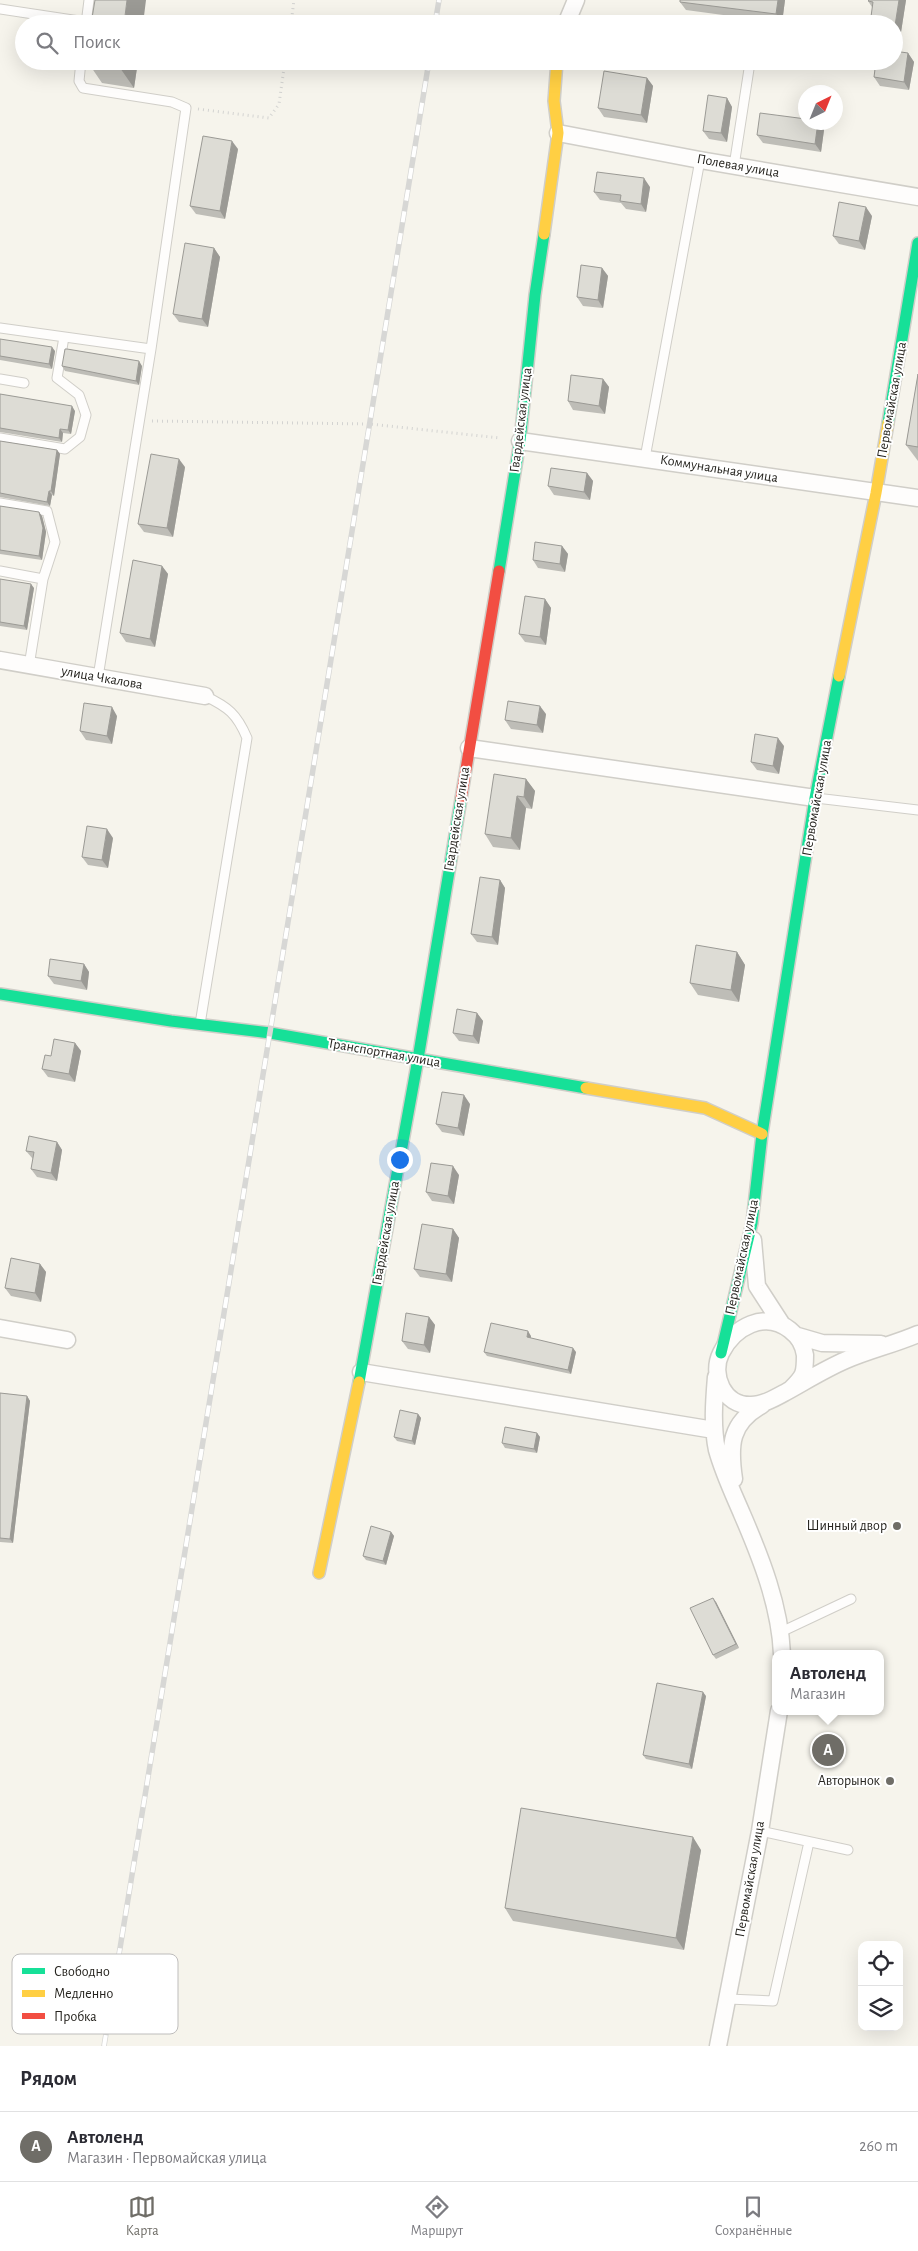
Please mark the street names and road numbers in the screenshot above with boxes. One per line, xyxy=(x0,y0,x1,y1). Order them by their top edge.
street label: Полевая улица xyxy=(696,152,781,180)
street label: Первомайская улица xyxy=(875,340,909,459)
street label: Гвардейская улица xyxy=(508,366,534,473)
street label: Коммунальная улица xyxy=(659,453,780,485)
street label: улица Чкалова xyxy=(59,664,144,692)
street label: Первомайская улица xyxy=(800,738,834,857)
street label: Гвардейская улица xyxy=(442,765,472,872)
street label: Транспортная улица xyxy=(327,1036,442,1070)
street label: Гвардейская улица xyxy=(370,1179,402,1286)
street label: Первомайская улица xyxy=(723,1197,761,1316)
street label: Первомайская улица xyxy=(733,1819,767,1938)

